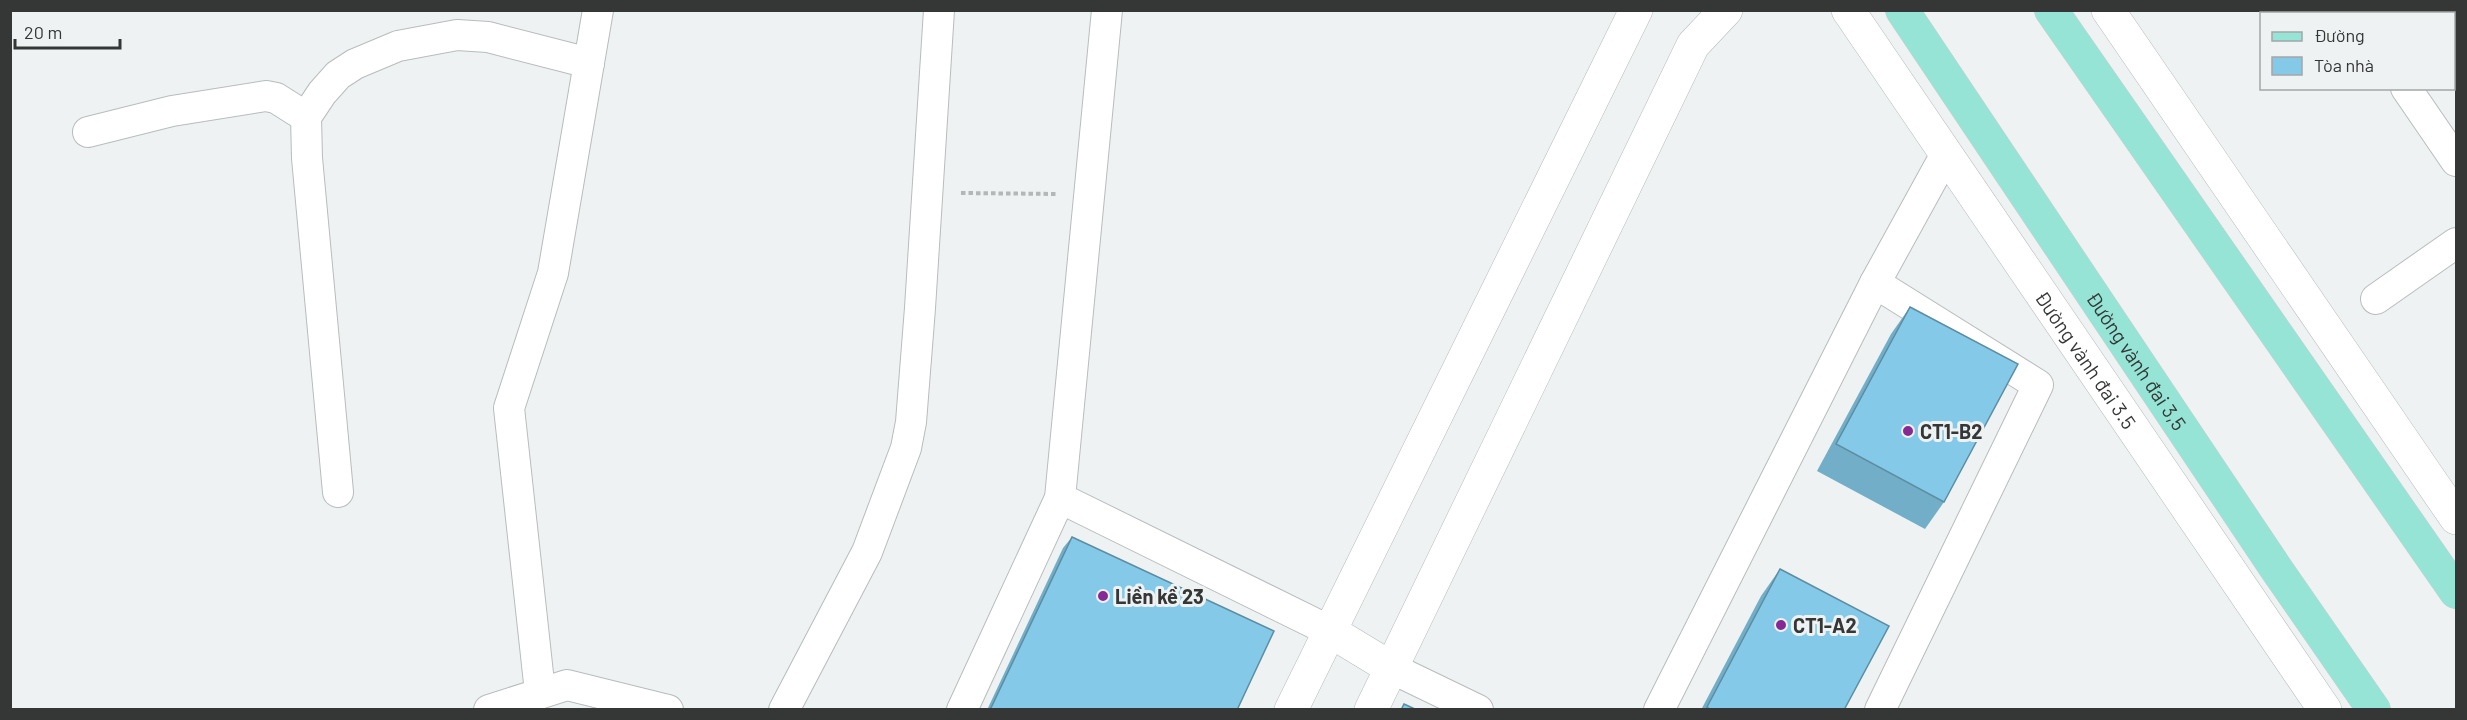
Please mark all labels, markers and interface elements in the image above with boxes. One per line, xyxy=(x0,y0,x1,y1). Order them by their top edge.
scale bar xyxy=(15,12,120,50)
legend xyxy=(2260,12,2455,90)
text: 20 m xyxy=(24,21,62,43)
text: Đường xyxy=(2314,24,2365,46)
text: Tòa nhà xyxy=(2314,54,2374,76)
street label: Đường vành đai 3.5 xyxy=(2031,286,2142,433)
street label: Đường vành đai 3,5 xyxy=(2082,287,2192,434)
place label: CT1-B2 xyxy=(1920,419,1983,443)
marker: CT1-B2 xyxy=(1901,424,1915,438)
place label: Liền kề 23 xyxy=(1115,584,1204,608)
marker: Liền kề 23 xyxy=(1096,589,1110,603)
place label: CT1-A2 xyxy=(1793,613,1857,637)
marker: CT1-A2 xyxy=(1774,618,1788,632)

